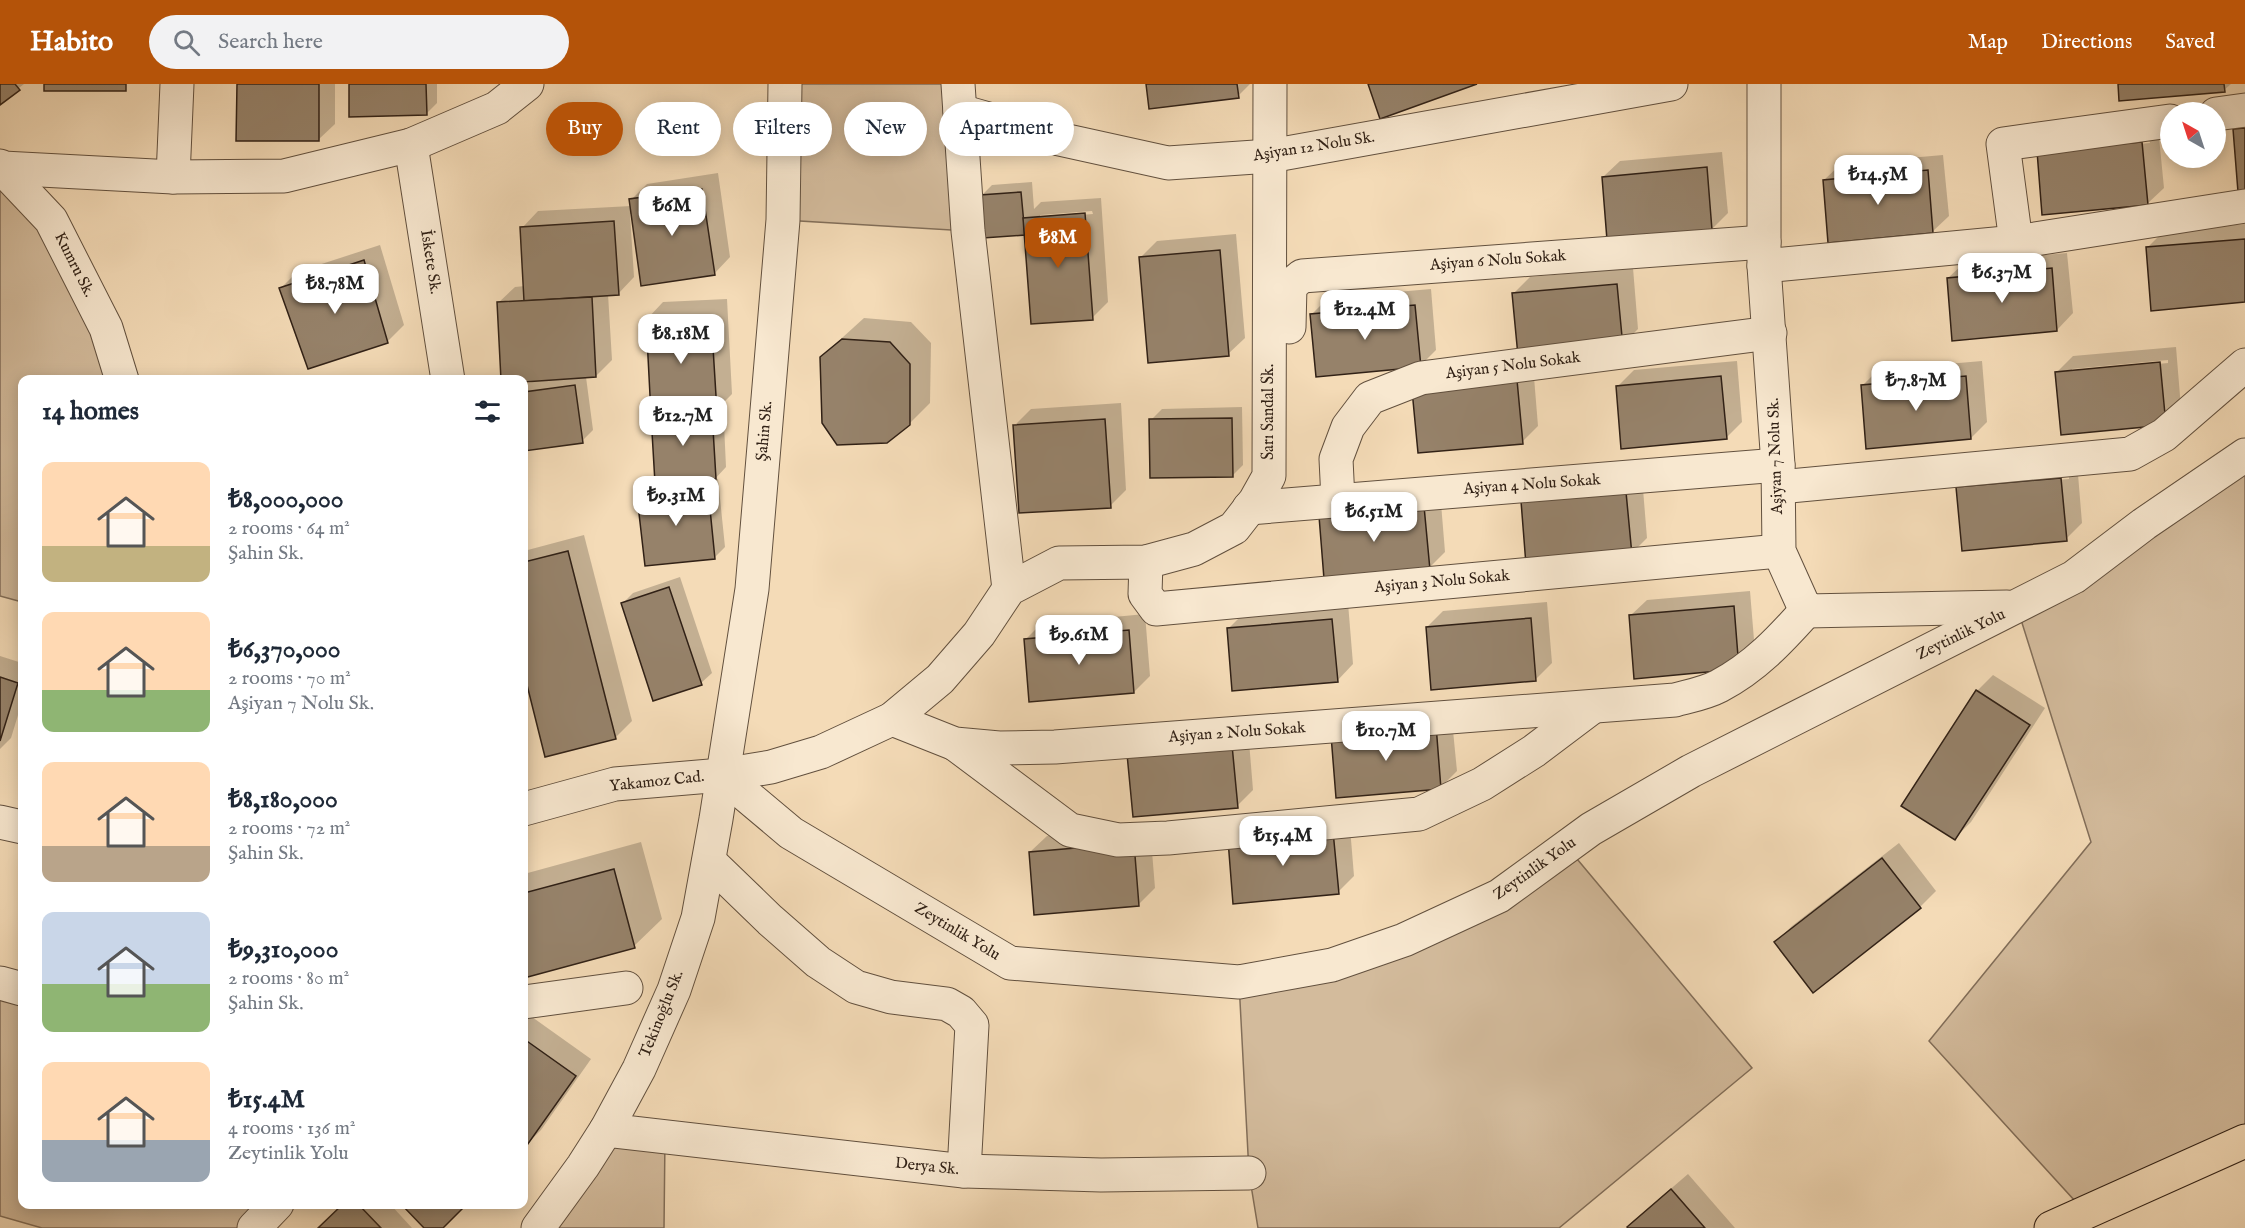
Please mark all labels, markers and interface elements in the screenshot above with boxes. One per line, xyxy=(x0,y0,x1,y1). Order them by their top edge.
search box xyxy=(149,15,569,69)
text: Habito xyxy=(30,25,113,60)
icon: search xyxy=(170,26,203,59)
text: Search here xyxy=(218,28,323,56)
text: Map xyxy=(1968,29,2008,56)
text: Directions xyxy=(2041,29,2132,56)
text: Saved xyxy=(2165,29,2215,56)
chip: Buy xyxy=(546,102,623,156)
chip: Rent xyxy=(635,102,721,156)
chip: Filters xyxy=(733,102,832,156)
chip: New xyxy=(844,102,927,156)
chip: Apartment xyxy=(939,102,1074,156)
north arrow xyxy=(2160,102,2226,168)
map controls xyxy=(2160,102,2226,168)
street label: Aşiyan 12 Nolu Sk. xyxy=(1251,128,1376,167)
pin: ₺14.5M xyxy=(1829,155,1927,206)
text: ₺14.5M xyxy=(1848,162,1908,187)
pin: ₺6M xyxy=(643,186,701,237)
text: ₺6M xyxy=(653,193,691,218)
pin: ₺8M xyxy=(1029,218,1087,269)
text: ₺8M xyxy=(1039,225,1077,250)
street label: İskete Sk. xyxy=(415,228,447,296)
street label: Kumru Sk. xyxy=(49,229,99,301)
street label: Aşiyan 6 Nolu Sokak xyxy=(1428,246,1567,276)
pin: ₺6.37M xyxy=(1953,253,2051,304)
text: ₺6.37M xyxy=(1972,260,2032,285)
pin: ₺8.78M xyxy=(286,264,384,315)
text: ₺8.78M xyxy=(306,271,364,296)
pin: ₺12.4M xyxy=(1316,290,1414,341)
text: ₺12.4M xyxy=(1334,297,1396,322)
pin: ₺8.18M xyxy=(632,314,730,365)
text: ₺8.18M xyxy=(652,321,710,346)
street label: Aşiyan 5 Nolu Sokak xyxy=(1444,348,1582,384)
pin: ₺7.87M xyxy=(1867,361,1965,412)
street label: Sarı Sandal Sk. xyxy=(1259,364,1279,460)
text: ₺7.87M xyxy=(1885,368,1947,393)
text: 14 homes xyxy=(42,395,139,428)
icon: filters xyxy=(471,395,504,428)
pin: ₺12.7M xyxy=(634,396,732,447)
street label: Aşiyan 7 Nolu Sk. xyxy=(1764,397,1788,516)
street label: Şahin Sk. xyxy=(752,400,778,462)
text: ₺12.7M xyxy=(653,403,713,428)
street label: Aşiyan 4 Nolu Sokak xyxy=(1462,470,1602,500)
pin: ₺9.31M xyxy=(627,476,725,527)
text: ₺8,000,000 xyxy=(228,483,344,516)
text: ₺9.31M xyxy=(647,483,705,508)
icon: home xyxy=(90,486,162,558)
pin: ₺6.51M xyxy=(1325,492,1423,543)
text: ₺6.51M xyxy=(1345,499,1403,524)
text: 2 rooms · 64 m² xyxy=(228,516,350,541)
text: Şahin Sk. xyxy=(228,541,303,566)
street label: Aşiyan 3 Nolu Sokak xyxy=(1373,566,1511,598)
street label: Zeytinlik Yolu xyxy=(1913,605,2009,665)
pin: ₺9.61M xyxy=(1030,615,1128,666)
text: ₺9.61M xyxy=(1049,622,1109,647)
text: ₺6,370,000 xyxy=(228,633,341,666)
icon: home xyxy=(90,636,162,708)
text: 2 rooms · 70 m² xyxy=(228,666,351,691)
text: Aşiyan 7 Nolu Sk. xyxy=(228,691,374,716)
pin: ₺10.7M xyxy=(1337,711,1435,762)
street label: Aşiyan 2 Nolu Sokak xyxy=(1167,718,1307,748)
text: ₺10.7M xyxy=(1356,718,1416,743)
street label: Yakamoz Cad. xyxy=(609,767,705,797)
text: ₺8,180,000 xyxy=(228,783,338,816)
icon: home xyxy=(90,786,162,858)
text: 2 rooms · 72 m² xyxy=(228,816,350,841)
pin: ₺15.4M xyxy=(1234,816,1332,867)
text: ₺15.4M xyxy=(1253,823,1313,848)
street label: Zeytinlik Yolu xyxy=(1490,833,1580,905)
text: Şahin Sk. xyxy=(228,841,303,866)
street label: Zeytinlik Yolu xyxy=(910,899,1004,965)
text: ₺9,310,000 xyxy=(228,933,338,966)
icon: home xyxy=(90,936,162,1008)
text: 2 rooms · 80 m² xyxy=(228,966,349,991)
street label: Tekinoğlu Sk. xyxy=(635,967,689,1061)
text: Şahin Sk. xyxy=(228,991,303,1016)
text: ₺15.4M xyxy=(228,1083,305,1116)
icon: home xyxy=(90,1086,162,1158)
text: 4 rooms · 136 m² xyxy=(228,1116,355,1141)
text: Zeytinlik Yolu xyxy=(228,1141,349,1166)
street label: Derya Sk. xyxy=(894,1154,960,1180)

